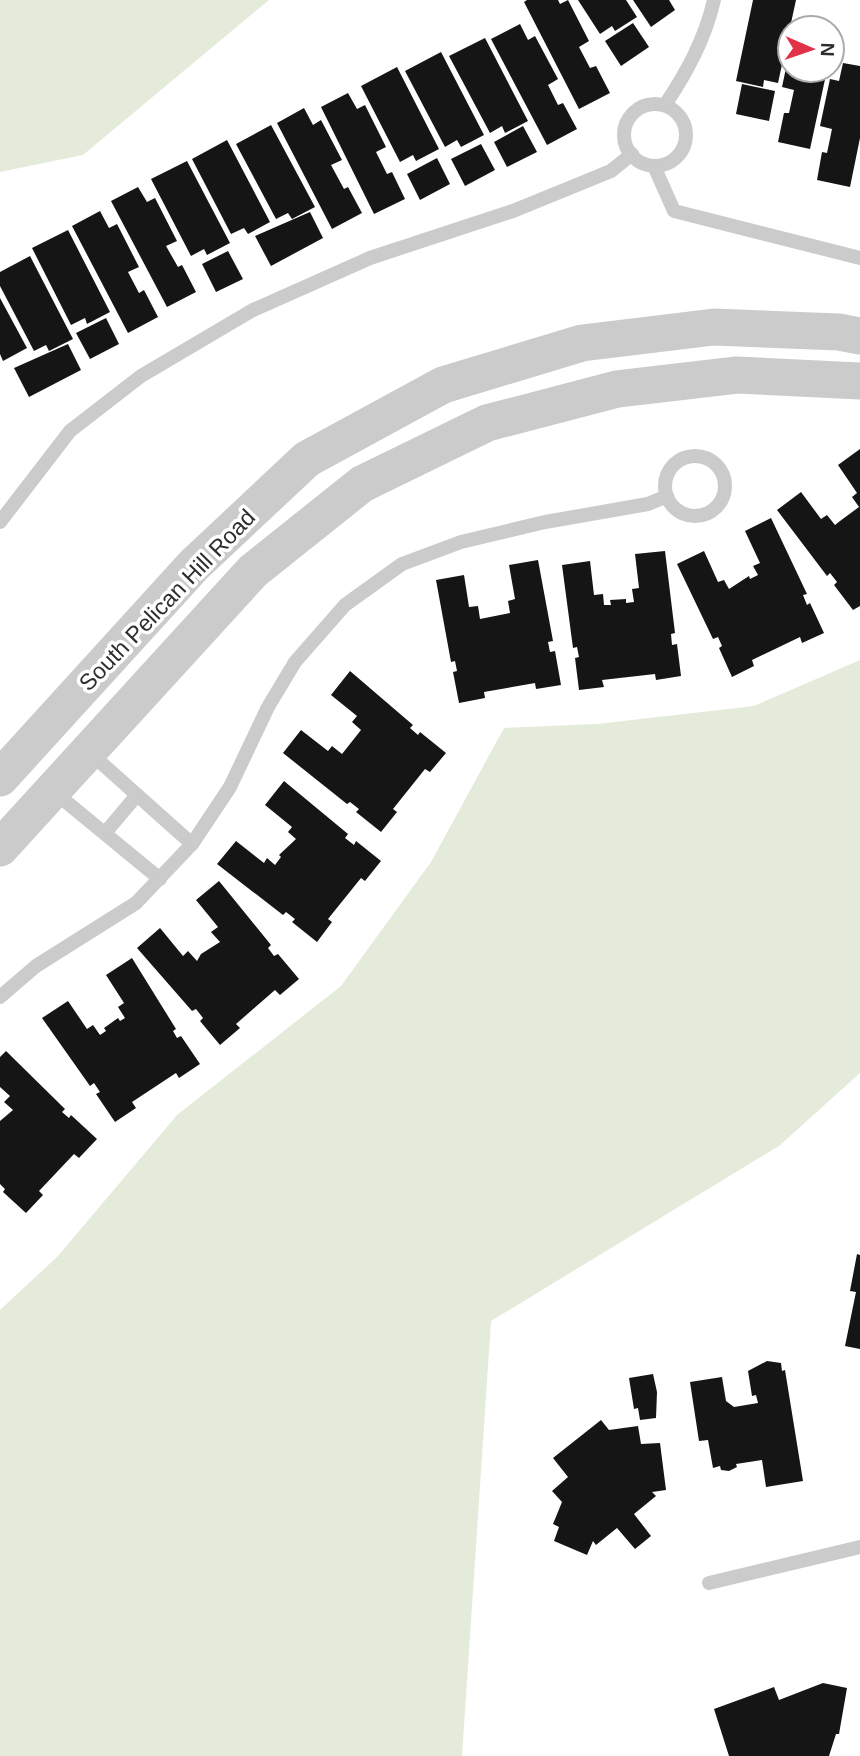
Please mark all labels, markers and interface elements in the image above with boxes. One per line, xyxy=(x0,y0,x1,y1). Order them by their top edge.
north arrow xyxy=(776,14,846,84)
text: N xyxy=(817,42,838,57)
street label: South Pelican Hill Road xyxy=(74,504,260,696)

